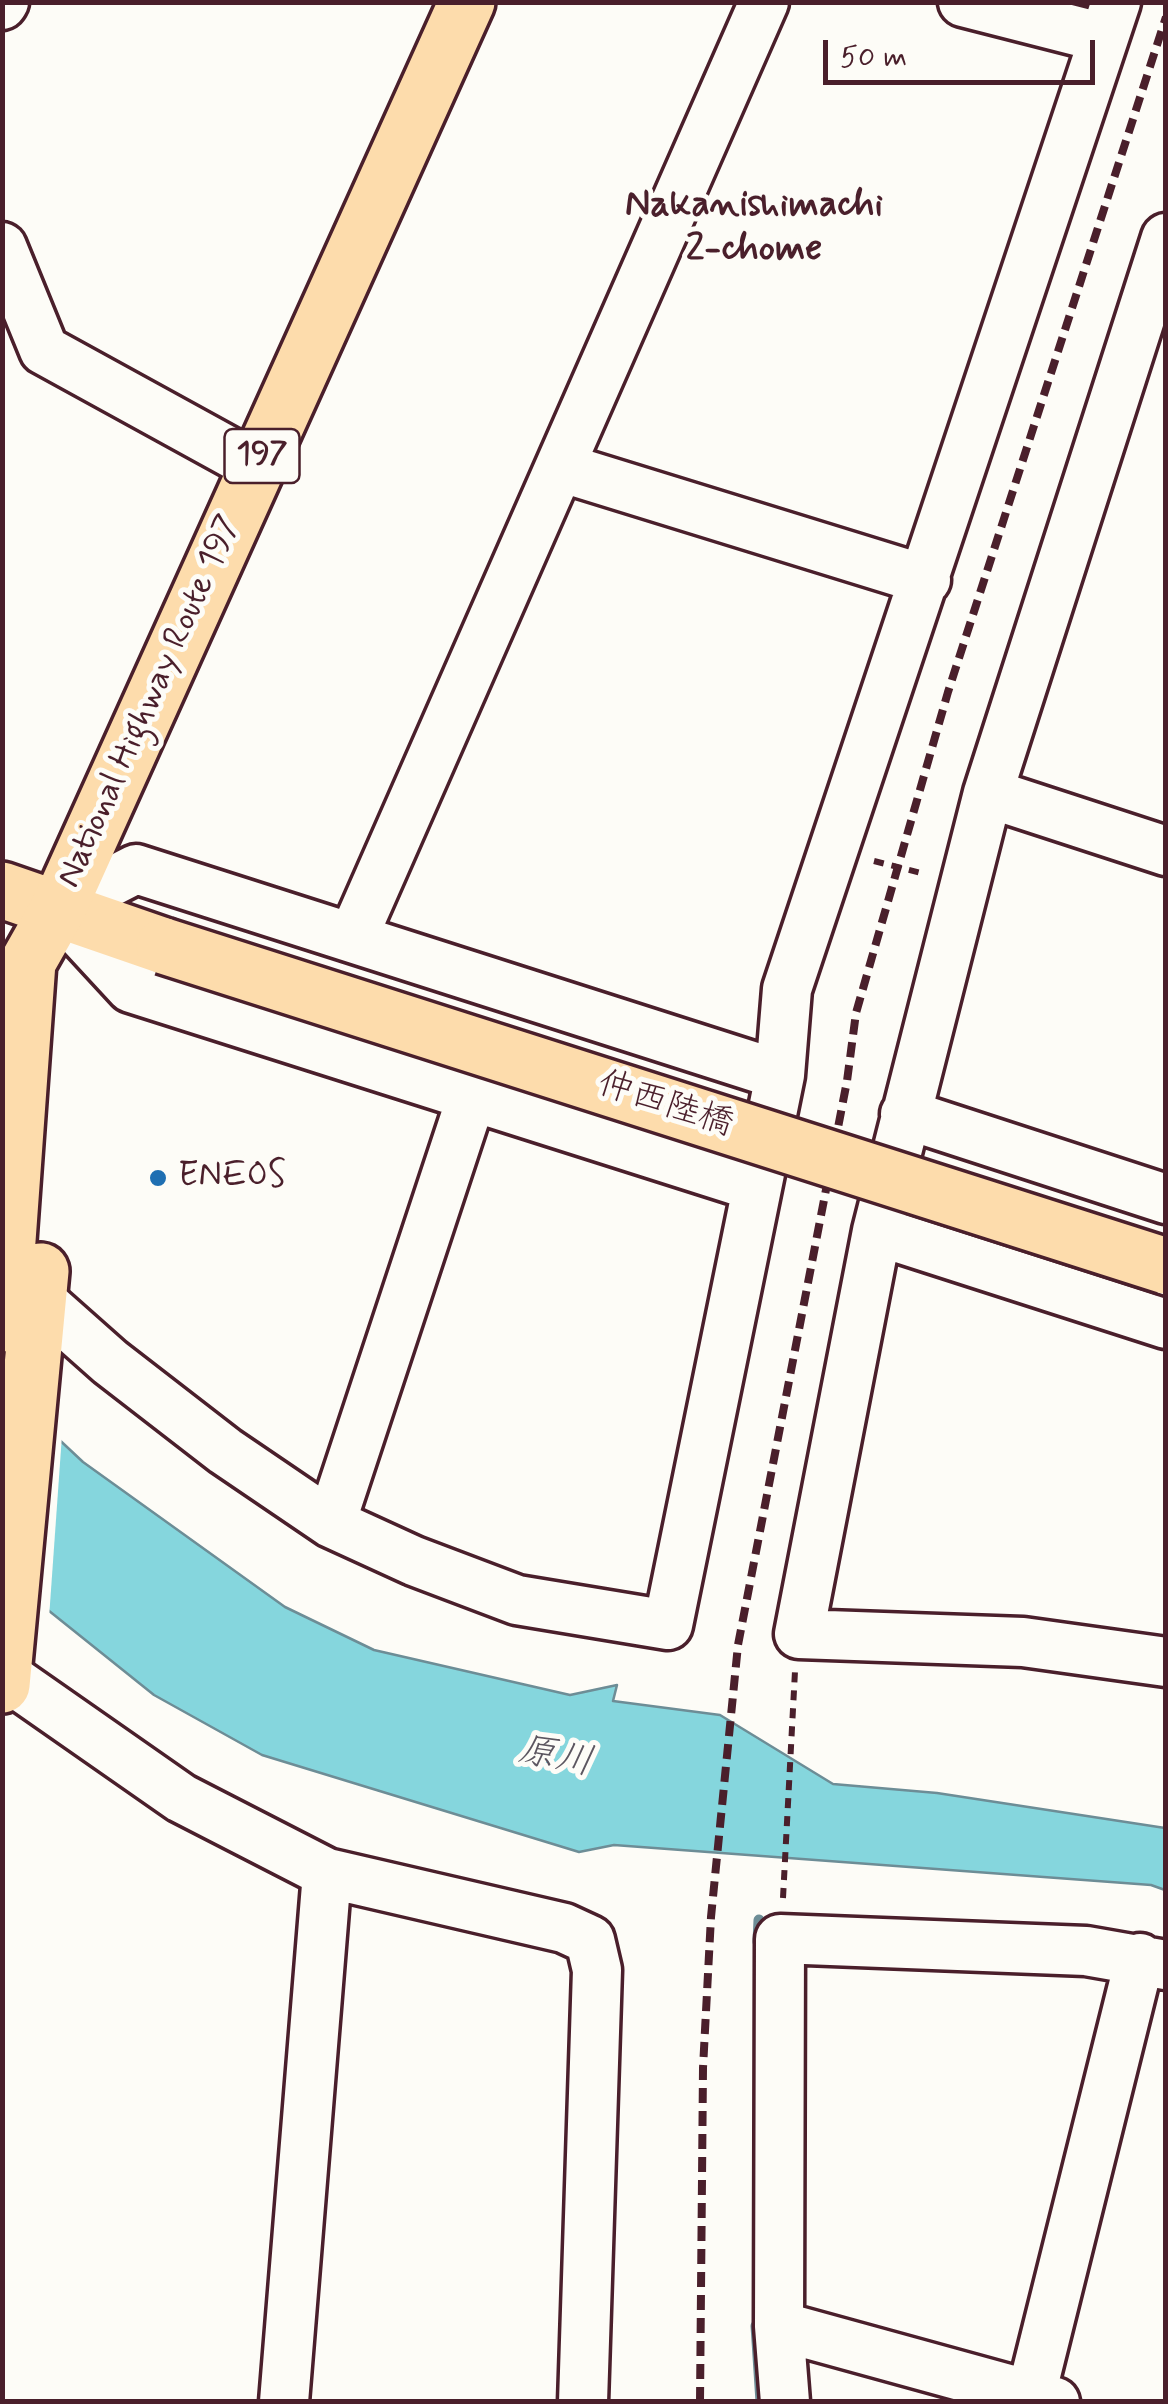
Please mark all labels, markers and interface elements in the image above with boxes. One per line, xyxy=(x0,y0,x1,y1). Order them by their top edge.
scale bar xyxy=(828,20,1100,82)
text: 50 m xyxy=(840,38,907,77)
district label: Nakanishimachi 2-chome xyxy=(625,184,883,274)
road number: 197 xyxy=(224,429,300,483)
street label: National Highway Route 197 xyxy=(50,509,252,895)
street label: 仲西陸橋 xyxy=(592,1064,738,1148)
place label: ENEOS xyxy=(178,1157,286,1199)
marker: ENEOS xyxy=(147,1167,169,1189)
water label: 原川 xyxy=(513,1729,597,1789)

